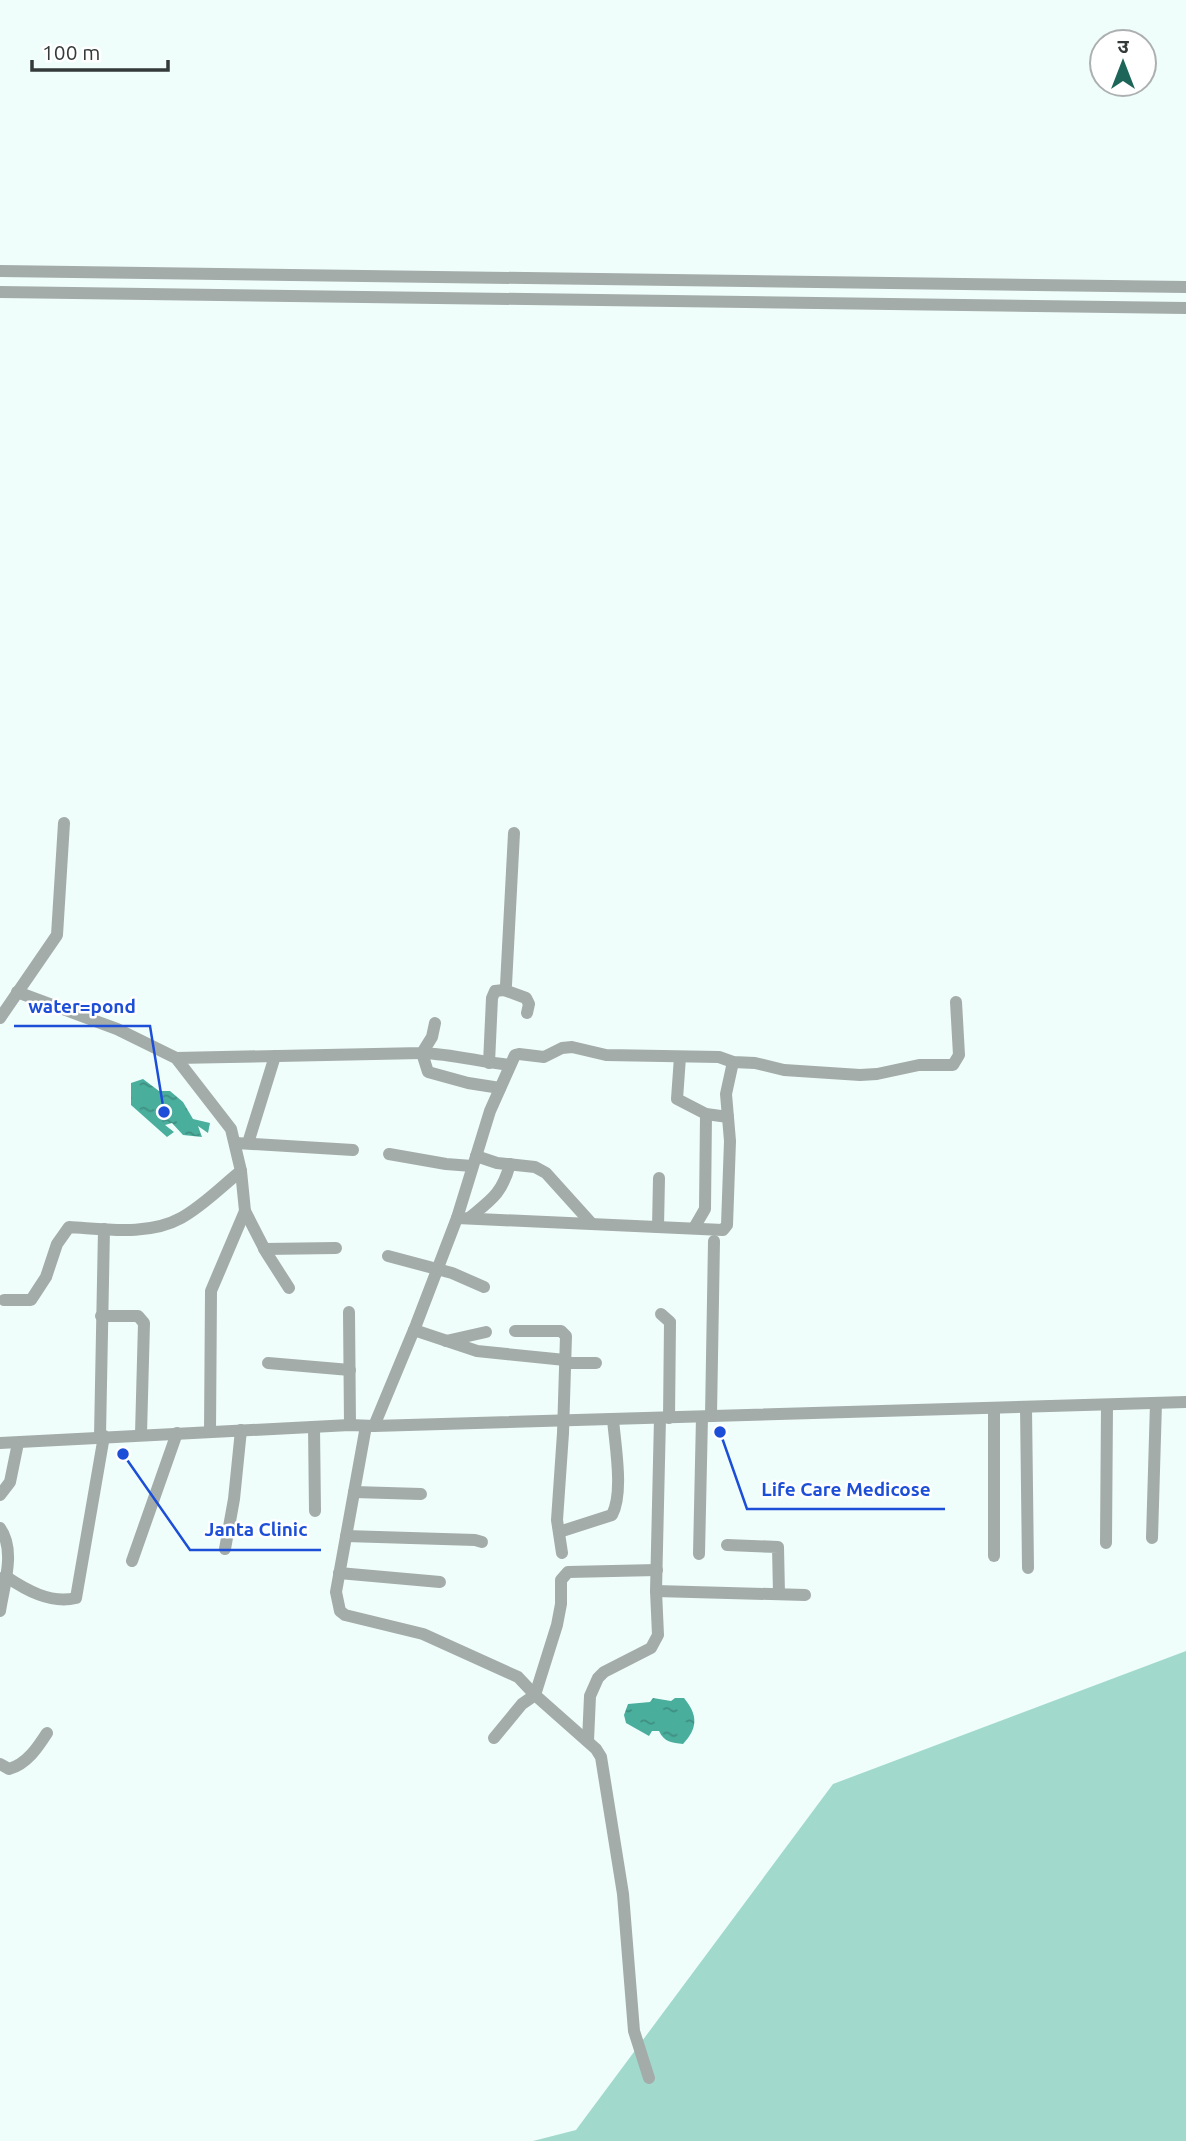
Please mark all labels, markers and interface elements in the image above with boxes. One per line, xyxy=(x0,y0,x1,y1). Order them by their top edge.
scale bar xyxy=(32,28,168,72)
north arrow xyxy=(1088,28,1158,98)
text: उ xyxy=(1117,35,1129,57)
text: 100 m xyxy=(42,40,100,64)
callout: water=pond xyxy=(14,986,150,1026)
text: water=pond xyxy=(28,995,136,1017)
callout: Life Care Medicose xyxy=(747,1469,945,1509)
text: Life Care Medicose xyxy=(761,1478,931,1500)
callout: Janta Clinic xyxy=(190,1510,321,1550)
text: Janta Clinic xyxy=(205,1518,307,1540)

